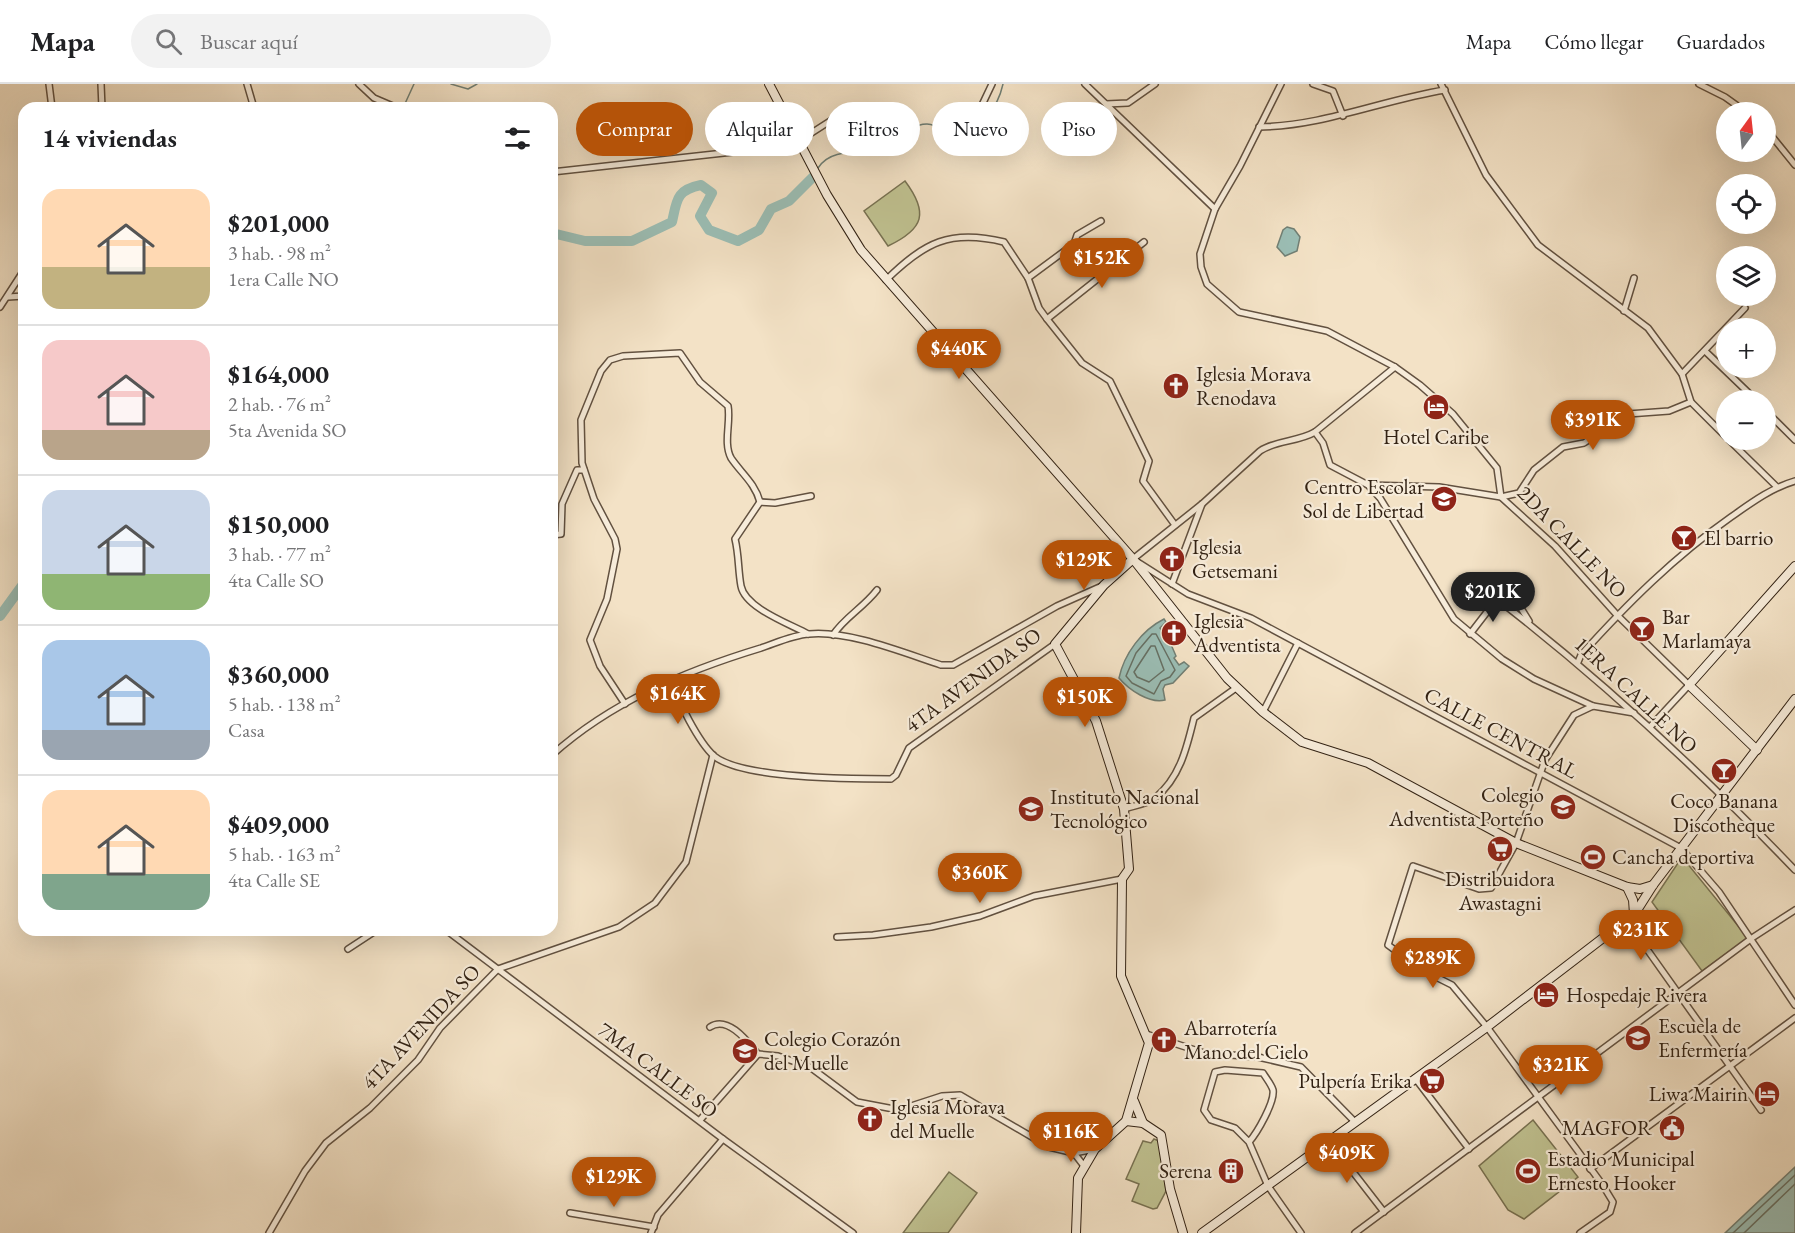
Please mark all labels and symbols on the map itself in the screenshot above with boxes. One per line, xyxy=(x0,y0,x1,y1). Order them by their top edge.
north arrow xyxy=(1716,102,1776,162)
pin: $152K xyxy=(1060,238,1144,289)
pin: $440K xyxy=(917,329,1001,380)
place label: Iglesia Morava Renodava xyxy=(1196,360,1312,411)
church icon: Iglesia Morava Renodava xyxy=(1161,371,1191,401)
hotel icon: Hotel Caribe xyxy=(1421,392,1451,422)
pin: $391K xyxy=(1551,400,1635,451)
place label: Hotel Caribe xyxy=(1383,423,1489,450)
place label: Centro Escolar Sol de Libertad xyxy=(1303,473,1424,524)
street label: 2DA CALLE NO xyxy=(1512,480,1633,604)
school or university icon: Centro Escolar Sol de Libertad xyxy=(1429,484,1459,514)
bar icon: El barrio xyxy=(1669,523,1699,553)
place label: El barrio xyxy=(1704,524,1773,551)
place label: Iglesia Getsemani xyxy=(1192,533,1278,584)
pin: $129K xyxy=(1042,540,1126,591)
church icon: Iglesia Getsemani xyxy=(1157,544,1187,574)
pin: $201K xyxy=(1451,572,1535,623)
place label: Bar Marlamaya xyxy=(1662,603,1752,654)
place label: Iglesia Adventista xyxy=(1193,607,1281,658)
bar icon: Bar Marlamaya xyxy=(1627,614,1657,644)
church icon: Iglesia Adventista xyxy=(1159,618,1189,648)
street label: 4TA AVENIDA SO xyxy=(899,621,1046,738)
street label: 1ERA CALLE NO xyxy=(1569,630,1704,759)
pin: $164K xyxy=(636,674,720,725)
pin: $150K xyxy=(1043,677,1127,728)
street label: CALLE CENTRAL xyxy=(1420,681,1583,785)
bar icon: Coco Banana Discotheque xyxy=(1709,756,1739,786)
place label: Colegio Adventista Porteño xyxy=(1388,781,1544,832)
place label: Instituto Nacional Tecnológico xyxy=(1050,783,1199,834)
place label: Coco Banana Discotheque xyxy=(1670,787,1778,838)
school or university icon: Colegio Adventista Porteño xyxy=(1548,792,1578,822)
school or university icon: Instituto Nacional Tecnológico xyxy=(1016,794,1046,824)
supermarket icon: Distribuidora Awastagni xyxy=(1485,834,1515,864)
sports icon: Cancha deportiva xyxy=(1578,842,1608,872)
place label: Cancha deportiva xyxy=(1612,843,1755,870)
pin: $360K xyxy=(938,853,1022,904)
place label: Distribuidora Awastagni xyxy=(1445,865,1556,916)
pin: $231K xyxy=(1599,910,1683,961)
pin: $289K xyxy=(1391,938,1475,989)
street label: 4TA AVENIDA SO xyxy=(355,958,486,1095)
hotel icon: Hospedaje Rivera xyxy=(1531,980,1561,1010)
place label: Hospedaje Rivera xyxy=(1566,981,1708,1008)
place label: Escuela de Enfermería xyxy=(1658,1012,1748,1063)
place label: Abarrotería Mano del Cielo xyxy=(1183,1014,1308,1065)
street label: 7MA CALLE SO xyxy=(593,1016,724,1124)
school or university icon: Escuela de Enfermería xyxy=(1623,1023,1653,1053)
place label: Colegio Corazón del Muelle xyxy=(764,1025,901,1076)
church icon: Abarrotería Mano del Cielo xyxy=(1149,1025,1179,1055)
school or university icon: Colegio Corazón del Muelle xyxy=(730,1036,760,1066)
pin: $321K xyxy=(1519,1045,1603,1096)
supermarket icon: Pulpería Erika xyxy=(1417,1066,1447,1096)
place label: Pulpería Erika xyxy=(1298,1067,1413,1094)
hotel icon: Liwa Mairin xyxy=(1752,1079,1782,1109)
place label: Liwa Mairin xyxy=(1649,1080,1748,1107)
place label: Iglesia Morava del Muelle xyxy=(890,1093,1006,1144)
church icon: Iglesia Morava del Muelle xyxy=(855,1104,885,1134)
pin: $116K xyxy=(1029,1112,1113,1163)
public building icon: MAGFOR xyxy=(1657,1113,1687,1143)
place label: MAGFOR xyxy=(1562,1114,1653,1141)
pin: $409K xyxy=(1305,1133,1389,1184)
place label: Estadio Municipal Ernesto Hooker xyxy=(1547,1145,1695,1196)
building icon: Serena xyxy=(1216,1156,1246,1186)
sports icon: Estadio Municipal Ernesto Hooker xyxy=(1513,1156,1543,1186)
pin: $129K xyxy=(572,1157,656,1208)
place label: Serena xyxy=(1159,1157,1213,1184)

